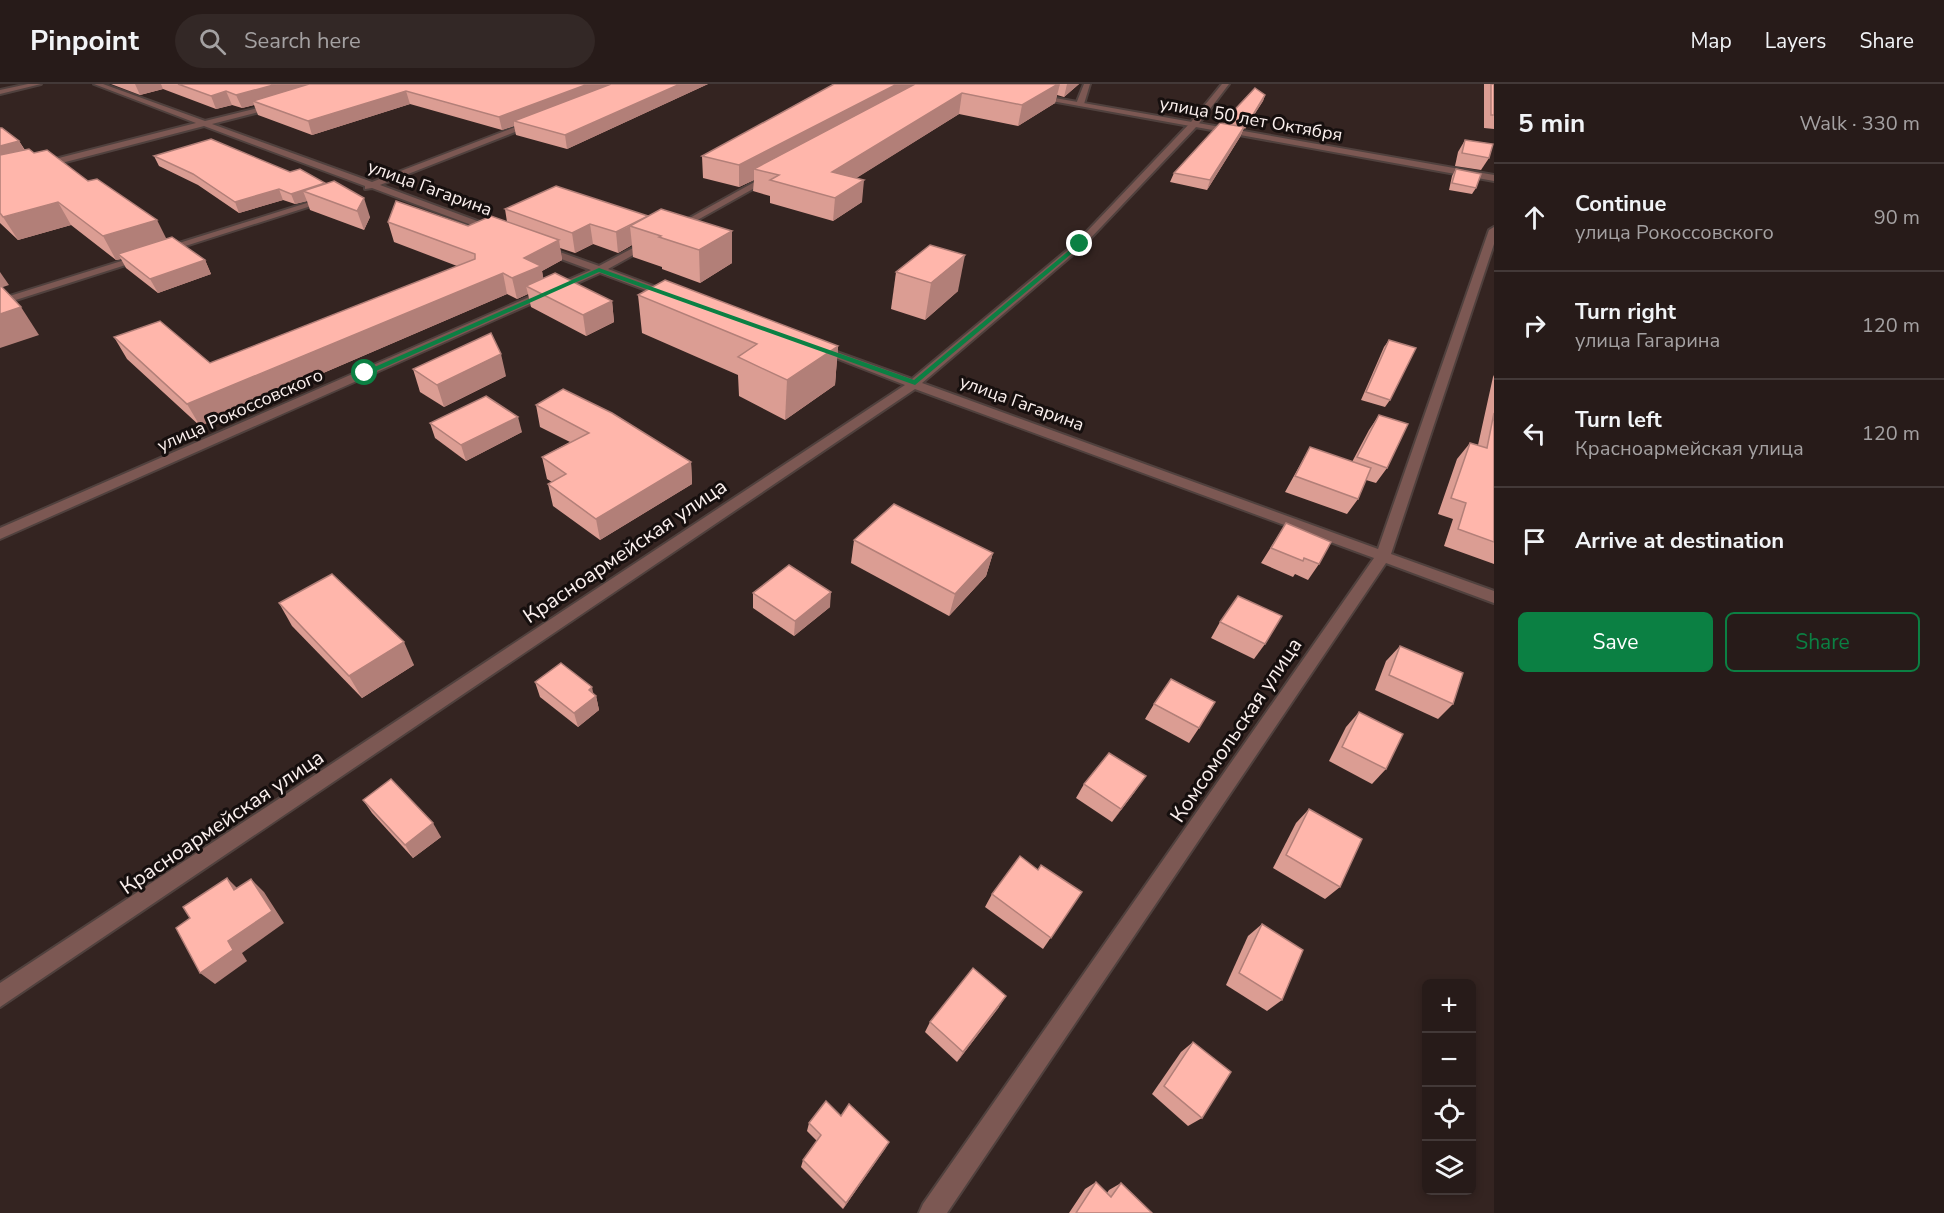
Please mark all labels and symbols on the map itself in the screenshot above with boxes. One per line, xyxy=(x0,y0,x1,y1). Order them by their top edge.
street label: улица 50 лет Октября xyxy=(1158,91,1344,147)
street label: улица Гагарина xyxy=(364,154,496,222)
route end xyxy=(1066,230,1092,256)
route start xyxy=(351,359,377,385)
street label: улица Рокоссовского xyxy=(153,363,327,457)
street label: улица Гагарина xyxy=(956,369,1088,437)
street label: Красноармейская улица xyxy=(518,472,732,630)
street label: Комсомольская улица xyxy=(1164,632,1308,828)
street label: Красноармейская улица xyxy=(115,743,329,901)

